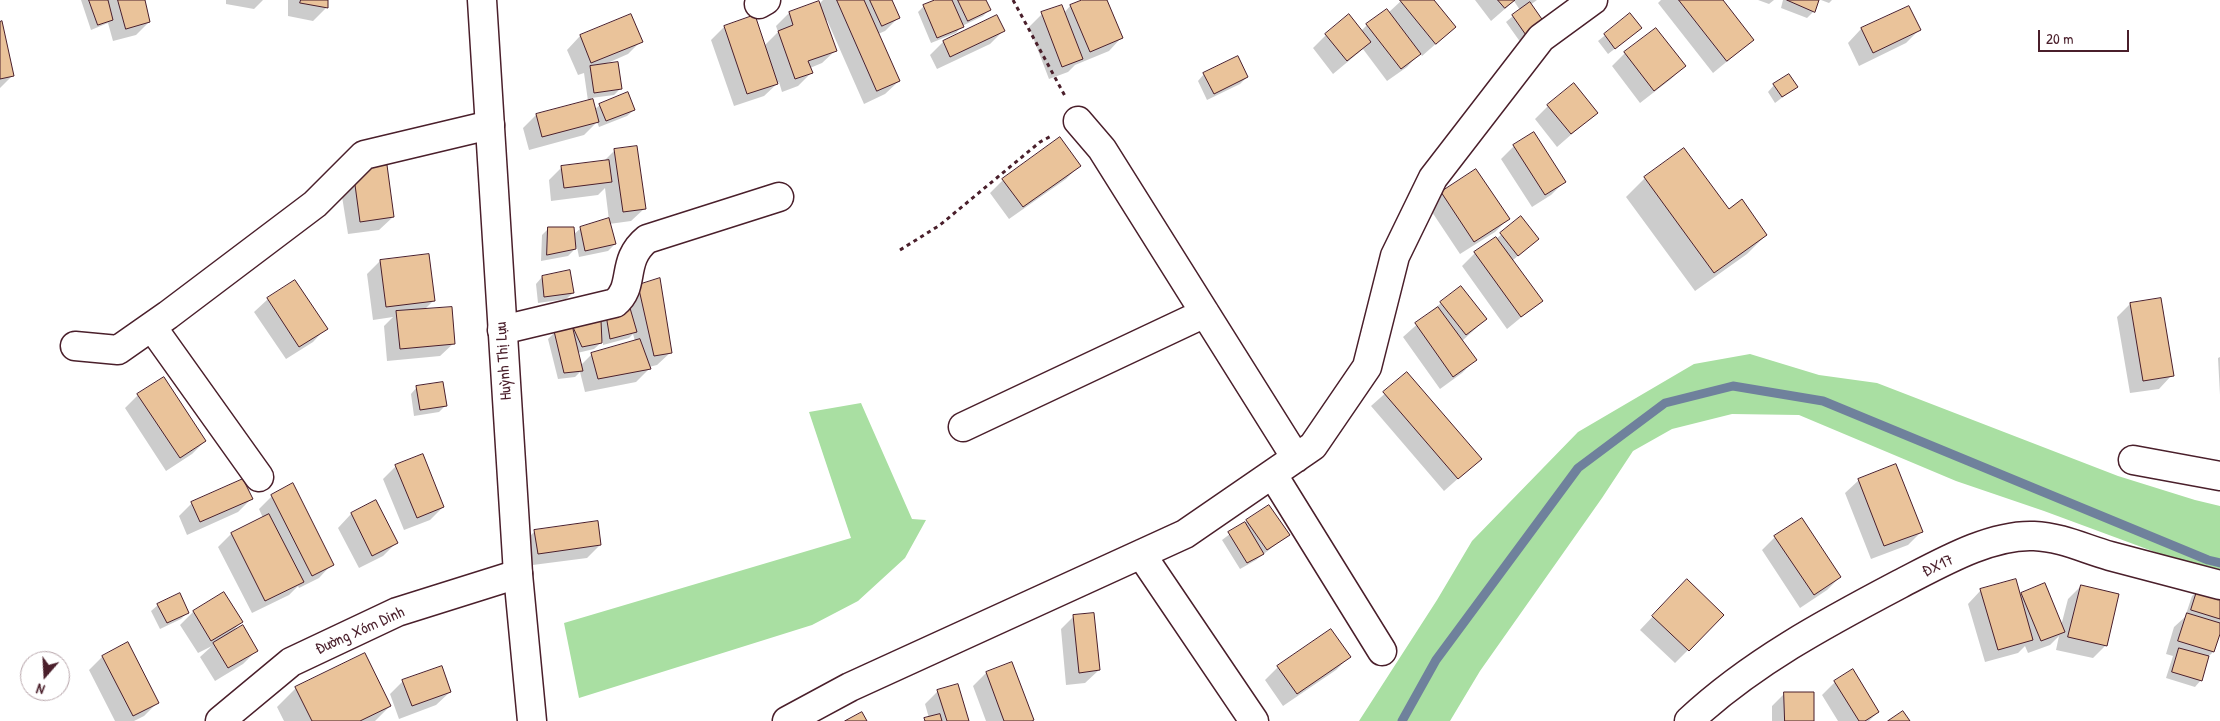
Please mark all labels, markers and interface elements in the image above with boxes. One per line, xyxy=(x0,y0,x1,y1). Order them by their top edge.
scale bar xyxy=(2040,20,2131,52)
text: 20 m xyxy=(2046,28,2073,49)
street label: Huỳnh Thị Lựu xyxy=(492,321,516,401)
street label: ĐX17 xyxy=(1919,551,1957,581)
street label: Đường Xóm Dinh xyxy=(313,603,407,659)
north arrow xyxy=(20,651,70,701)
text: N xyxy=(34,680,47,700)

